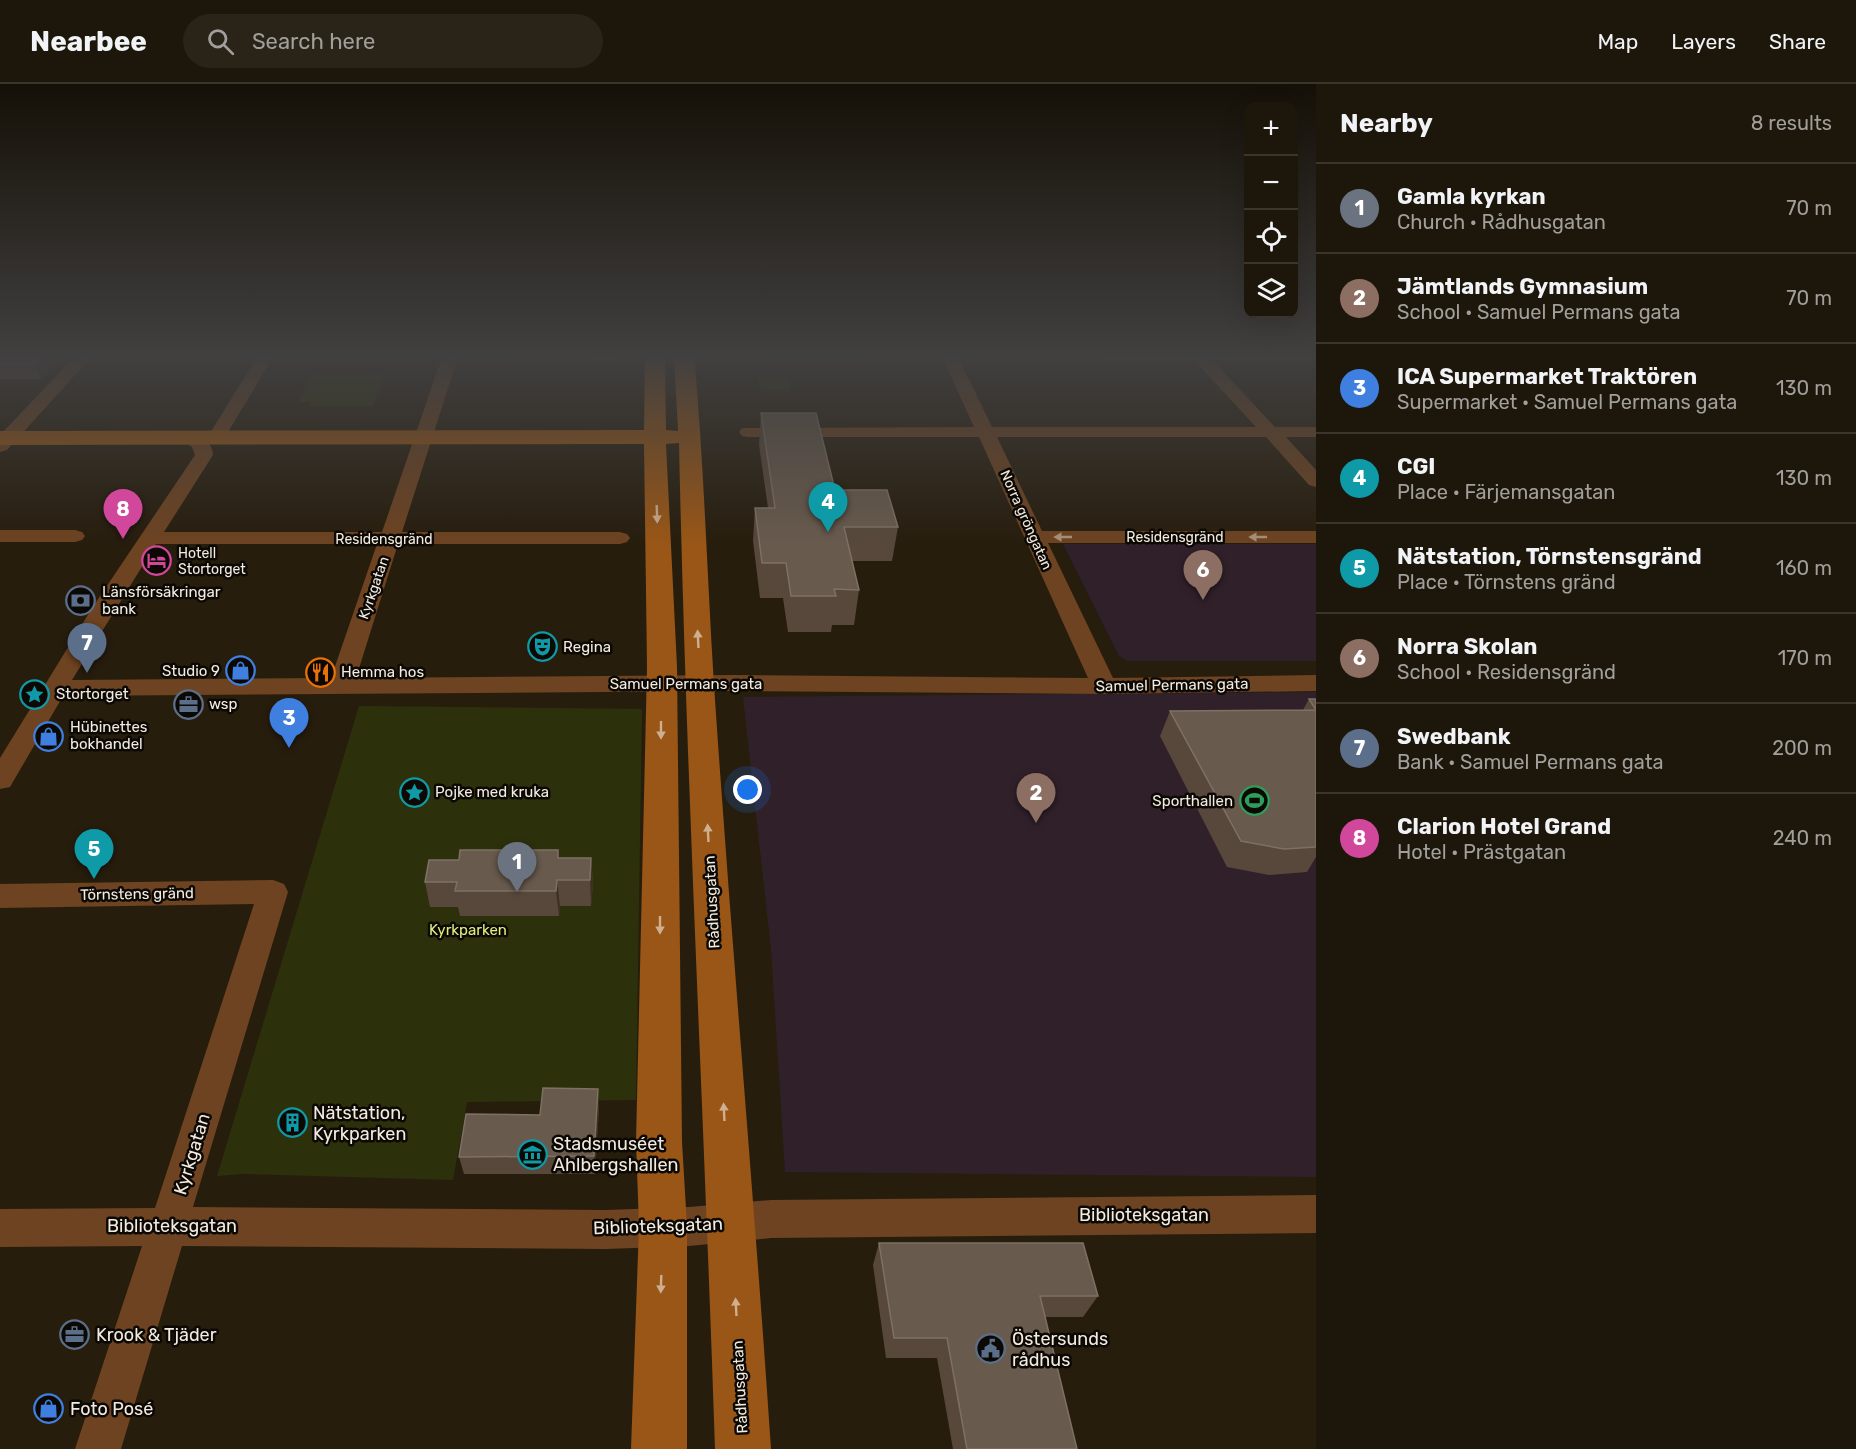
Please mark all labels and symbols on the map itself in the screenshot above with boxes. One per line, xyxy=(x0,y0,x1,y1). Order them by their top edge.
street label: Norra gröngatan xyxy=(996,468,1056,572)
pin: 4 xyxy=(808,482,848,532)
pin: 8 xyxy=(104,490,142,539)
one-way arrow xyxy=(652,504,662,523)
street label: Residensgränd xyxy=(1126,529,1224,546)
street label: Residensgränd xyxy=(335,531,433,548)
one-way arrow xyxy=(1053,532,1072,542)
one-way arrow xyxy=(1248,532,1267,542)
hotel icon: Hotell Stortorget xyxy=(141,545,173,577)
place label: Hotell Stortorget xyxy=(178,545,246,578)
pin: 6 xyxy=(1184,550,1222,600)
street label: Kyrkgatan xyxy=(355,554,393,622)
place label: Länsförsäkringar bank xyxy=(102,583,221,618)
bank icon: Länsförsäkringar bank xyxy=(65,585,97,617)
pin: 7 xyxy=(68,624,106,673)
one-way arrow xyxy=(693,629,702,648)
theatre icon: Regina xyxy=(526,631,558,663)
place label: Regina xyxy=(563,638,611,656)
shop icon: Studio 9 xyxy=(225,655,257,687)
restaurant icon: Hemma hos xyxy=(304,656,336,688)
place label: Studio 9 xyxy=(162,662,220,680)
place label: Hemma hos xyxy=(341,663,424,681)
street label: Samuel Permans gata xyxy=(610,675,762,693)
street label: Samuel Permans gata xyxy=(1096,675,1248,695)
place icon: Stortorget xyxy=(19,678,51,710)
place label: Stortorget xyxy=(56,685,129,703)
office icon: wsp xyxy=(172,688,204,720)
place label: wsp xyxy=(209,695,237,713)
pin: 3 xyxy=(270,698,308,748)
place label: Hübinettes bokhandel xyxy=(70,718,148,753)
shop icon: Hübinettes bokhandel xyxy=(33,720,65,752)
one-way arrow xyxy=(656,720,666,739)
pin: 2 xyxy=(1016,774,1056,823)
your location xyxy=(733,775,762,804)
place icon: Pojke med kruka xyxy=(398,776,430,808)
place label: Pojke med kruka xyxy=(435,783,549,801)
sports icon: Sporthallen xyxy=(1238,785,1270,817)
place label: Sporthallen xyxy=(1152,792,1233,810)
one-way arrow xyxy=(704,824,713,843)
pin: 5 xyxy=(74,830,113,879)
pin: 1 xyxy=(498,842,536,892)
street label: Rådhusgatan xyxy=(701,855,723,949)
street label: Törnstens gränd xyxy=(80,884,194,904)
one-way arrow xyxy=(655,915,665,934)
park label: Kyrkparken xyxy=(429,921,507,939)
place label: Nätstation, Kyrkparken xyxy=(313,1102,406,1145)
one-way arrow xyxy=(719,1103,728,1122)
building icon: Nätstation, Kyrkparken xyxy=(276,1107,308,1139)
street label: Kyrkgatan xyxy=(169,1111,215,1197)
place label: Stadsmuséet Ahlbergshallen xyxy=(553,1133,678,1176)
museum icon: Stadsmuséet Ahlbergshallen xyxy=(516,1138,548,1170)
street label: Biblioteksgatan xyxy=(1079,1204,1209,1226)
street label: Biblioteksgatan xyxy=(593,1213,723,1239)
street label: Biblioteksgatan xyxy=(107,1215,237,1237)
one-way arrow xyxy=(657,1275,666,1294)
one-way arrow xyxy=(731,1297,740,1316)
office icon: Krook & Tjäder xyxy=(59,1319,91,1351)
place label: Krook & Tjäder xyxy=(96,1324,217,1346)
place label: Östersunds rådhus xyxy=(1012,1328,1108,1371)
public building icon: Östersunds rådhus xyxy=(975,1333,1007,1365)
street label: Rådhusgatan xyxy=(729,1340,751,1434)
shop icon: Foto Posé xyxy=(33,1393,65,1425)
place label: Foto Posé xyxy=(70,1398,153,1420)

